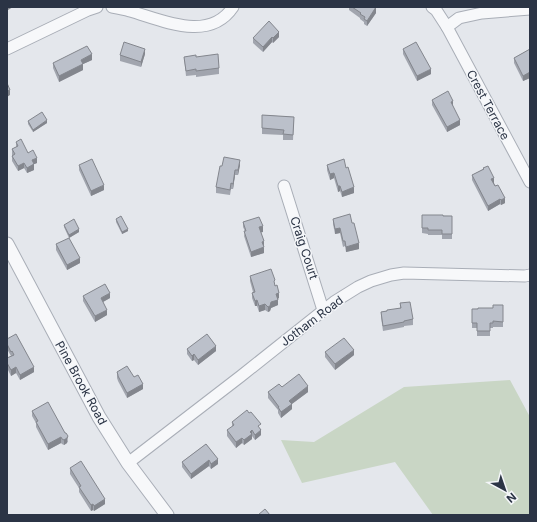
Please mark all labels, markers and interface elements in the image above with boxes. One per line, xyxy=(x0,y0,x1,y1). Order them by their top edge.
street label: Crest Terrace xyxy=(464,67,513,142)
street label: Craig Court xyxy=(287,214,322,281)
street label: Jotham Road xyxy=(277,292,346,349)
street label: Pine Brook Road xyxy=(52,338,111,427)
north arrow xyxy=(485,470,525,510)
text: N xyxy=(504,490,519,506)

